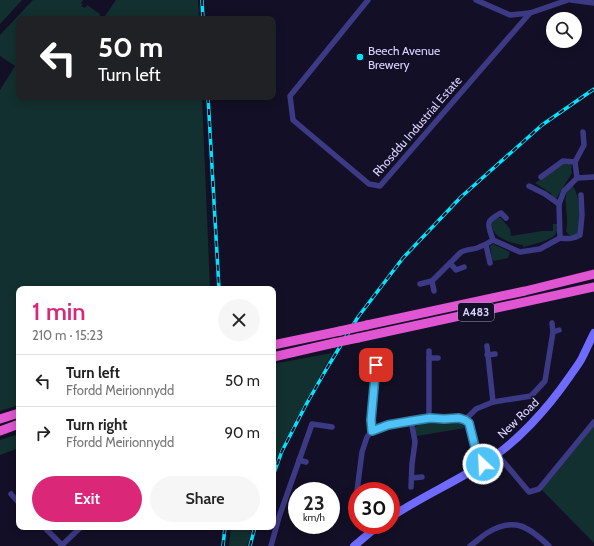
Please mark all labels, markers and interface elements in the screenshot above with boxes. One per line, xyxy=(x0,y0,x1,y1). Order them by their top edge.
map controls xyxy=(546,12,582,48)
button: search xyxy=(546,12,582,48)
text: 50 m xyxy=(98,30,163,64)
icon: left xyxy=(32,32,84,84)
place label: Beech Avenue Brewery xyxy=(368,43,440,72)
marker: Beech Avenue Brewery xyxy=(355,52,365,62)
text: Turn left xyxy=(98,64,161,86)
street label: Rhosddu Industrial Estate xyxy=(369,73,465,179)
text: 1 min xyxy=(32,297,86,326)
button: close xyxy=(218,299,260,341)
road number: A483 xyxy=(458,303,494,321)
text: 210 m · 15:23 xyxy=(32,327,103,343)
pin xyxy=(359,348,393,382)
icon: arrive xyxy=(365,354,387,376)
text: Turn left xyxy=(66,364,120,382)
icon: left xyxy=(32,370,54,392)
text: 50 m xyxy=(225,372,260,390)
text: Ffordd Meirionnydd xyxy=(66,382,174,398)
street label: New Road xyxy=(494,395,542,441)
text: Turn right xyxy=(66,416,127,434)
icon: right xyxy=(32,422,54,444)
text: 90 m xyxy=(224,424,260,442)
text: Ffordd Meirionnydd xyxy=(66,434,174,450)
position arrow xyxy=(462,443,504,485)
button: Exit xyxy=(32,476,142,522)
button: Share xyxy=(150,476,260,522)
speed limit sign: 30 xyxy=(348,482,400,534)
text: 23 xyxy=(303,491,325,515)
text: km/h xyxy=(303,511,325,524)

